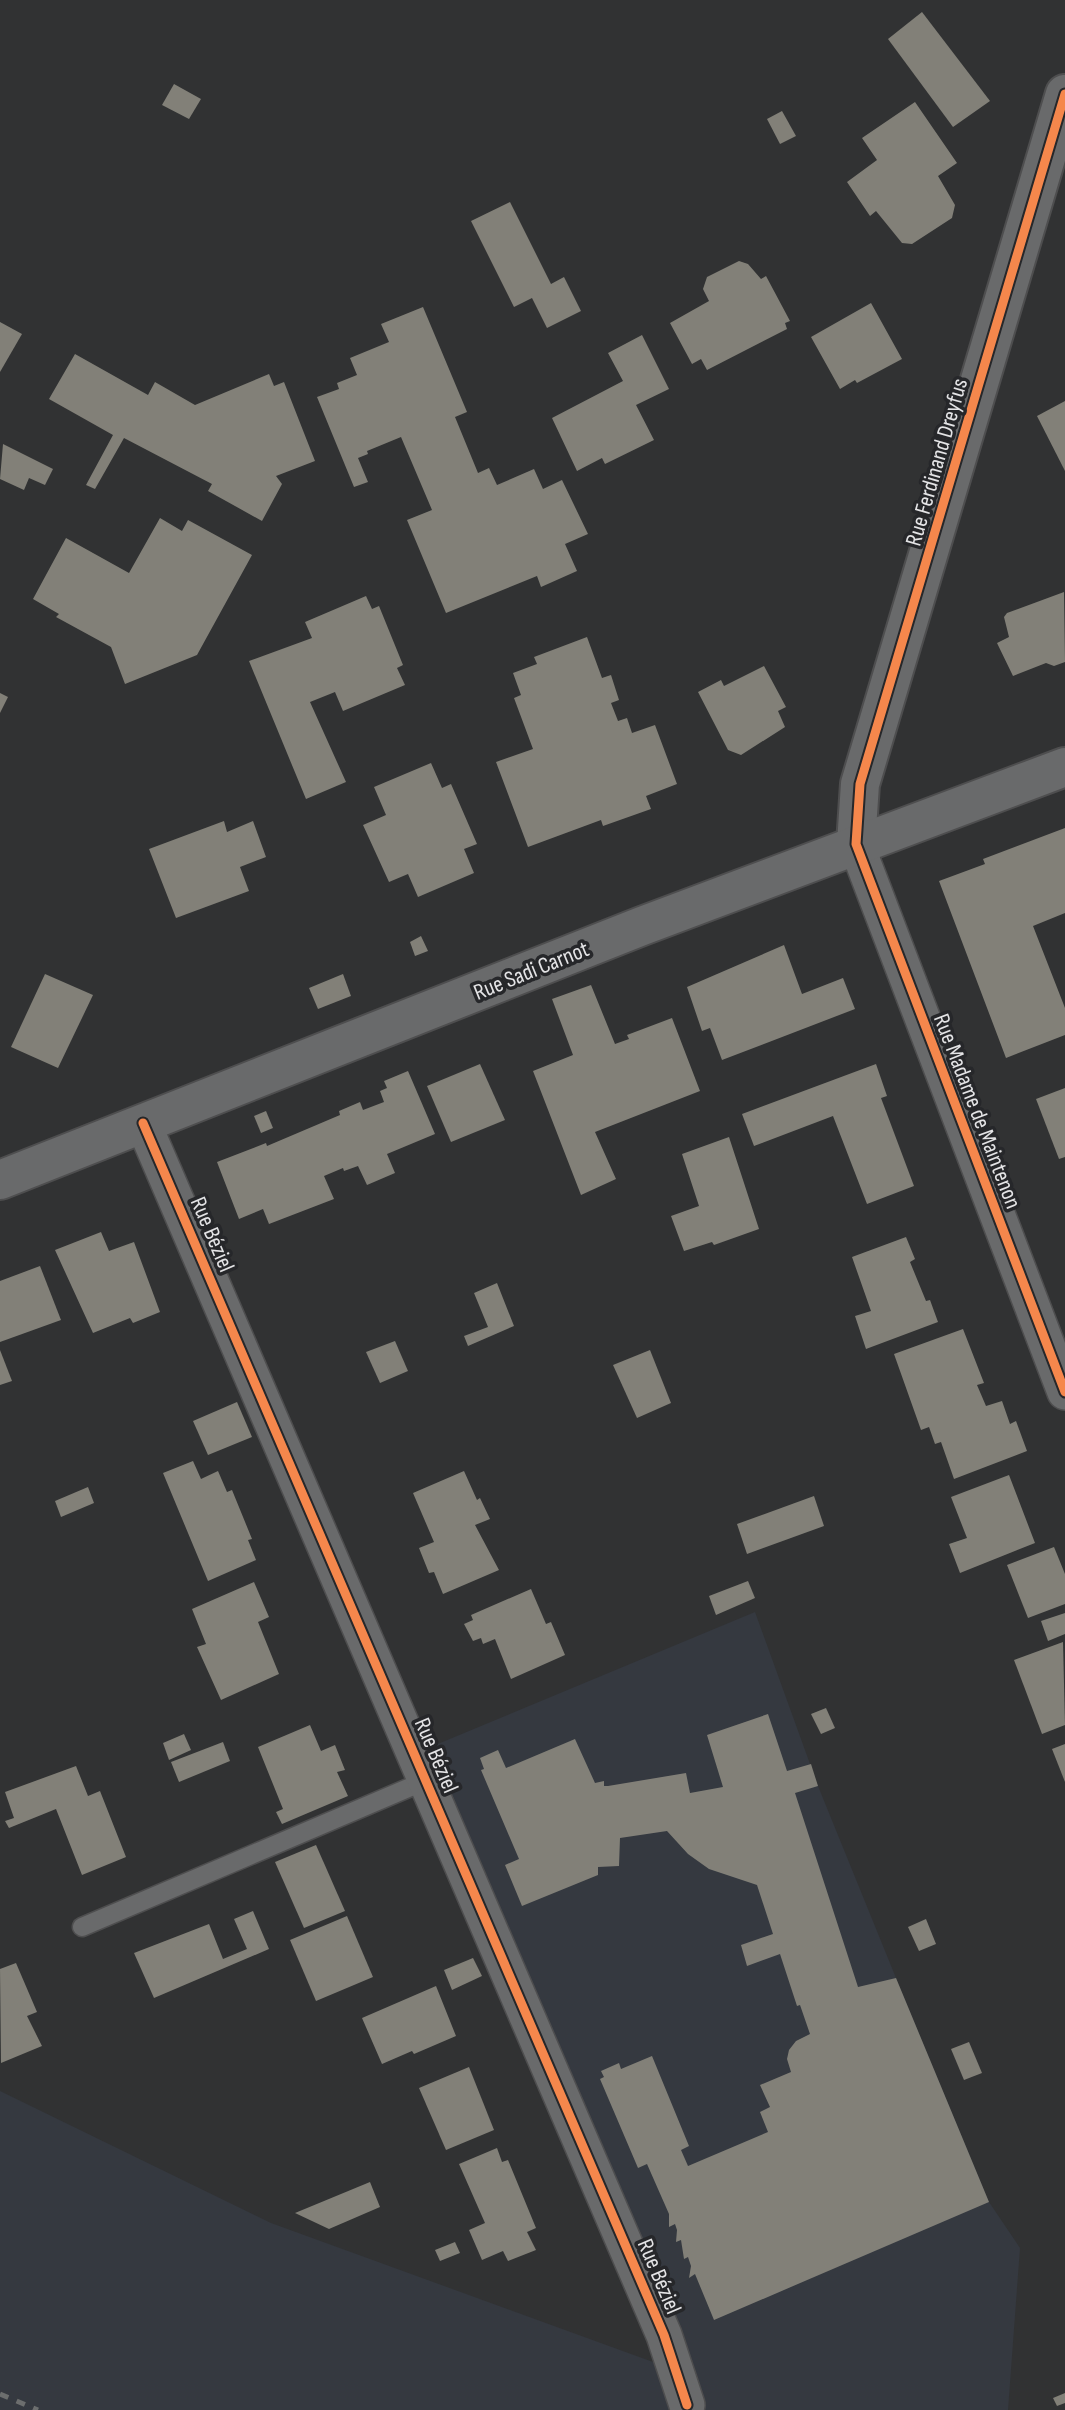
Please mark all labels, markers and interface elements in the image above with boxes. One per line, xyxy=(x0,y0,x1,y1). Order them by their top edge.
street label: Rue Ferdinand Dreyfus xyxy=(900,375,974,549)
street label: Rue Sadi Carnot xyxy=(470,935,593,1007)
street label: Rue Madame de Maintenon xyxy=(927,1010,1027,1213)
street label: Rue Béziel xyxy=(184,1193,240,1276)
street label: Rue Béziel xyxy=(408,1714,464,1797)
street label: Rue Béziel xyxy=(631,2235,687,2318)

